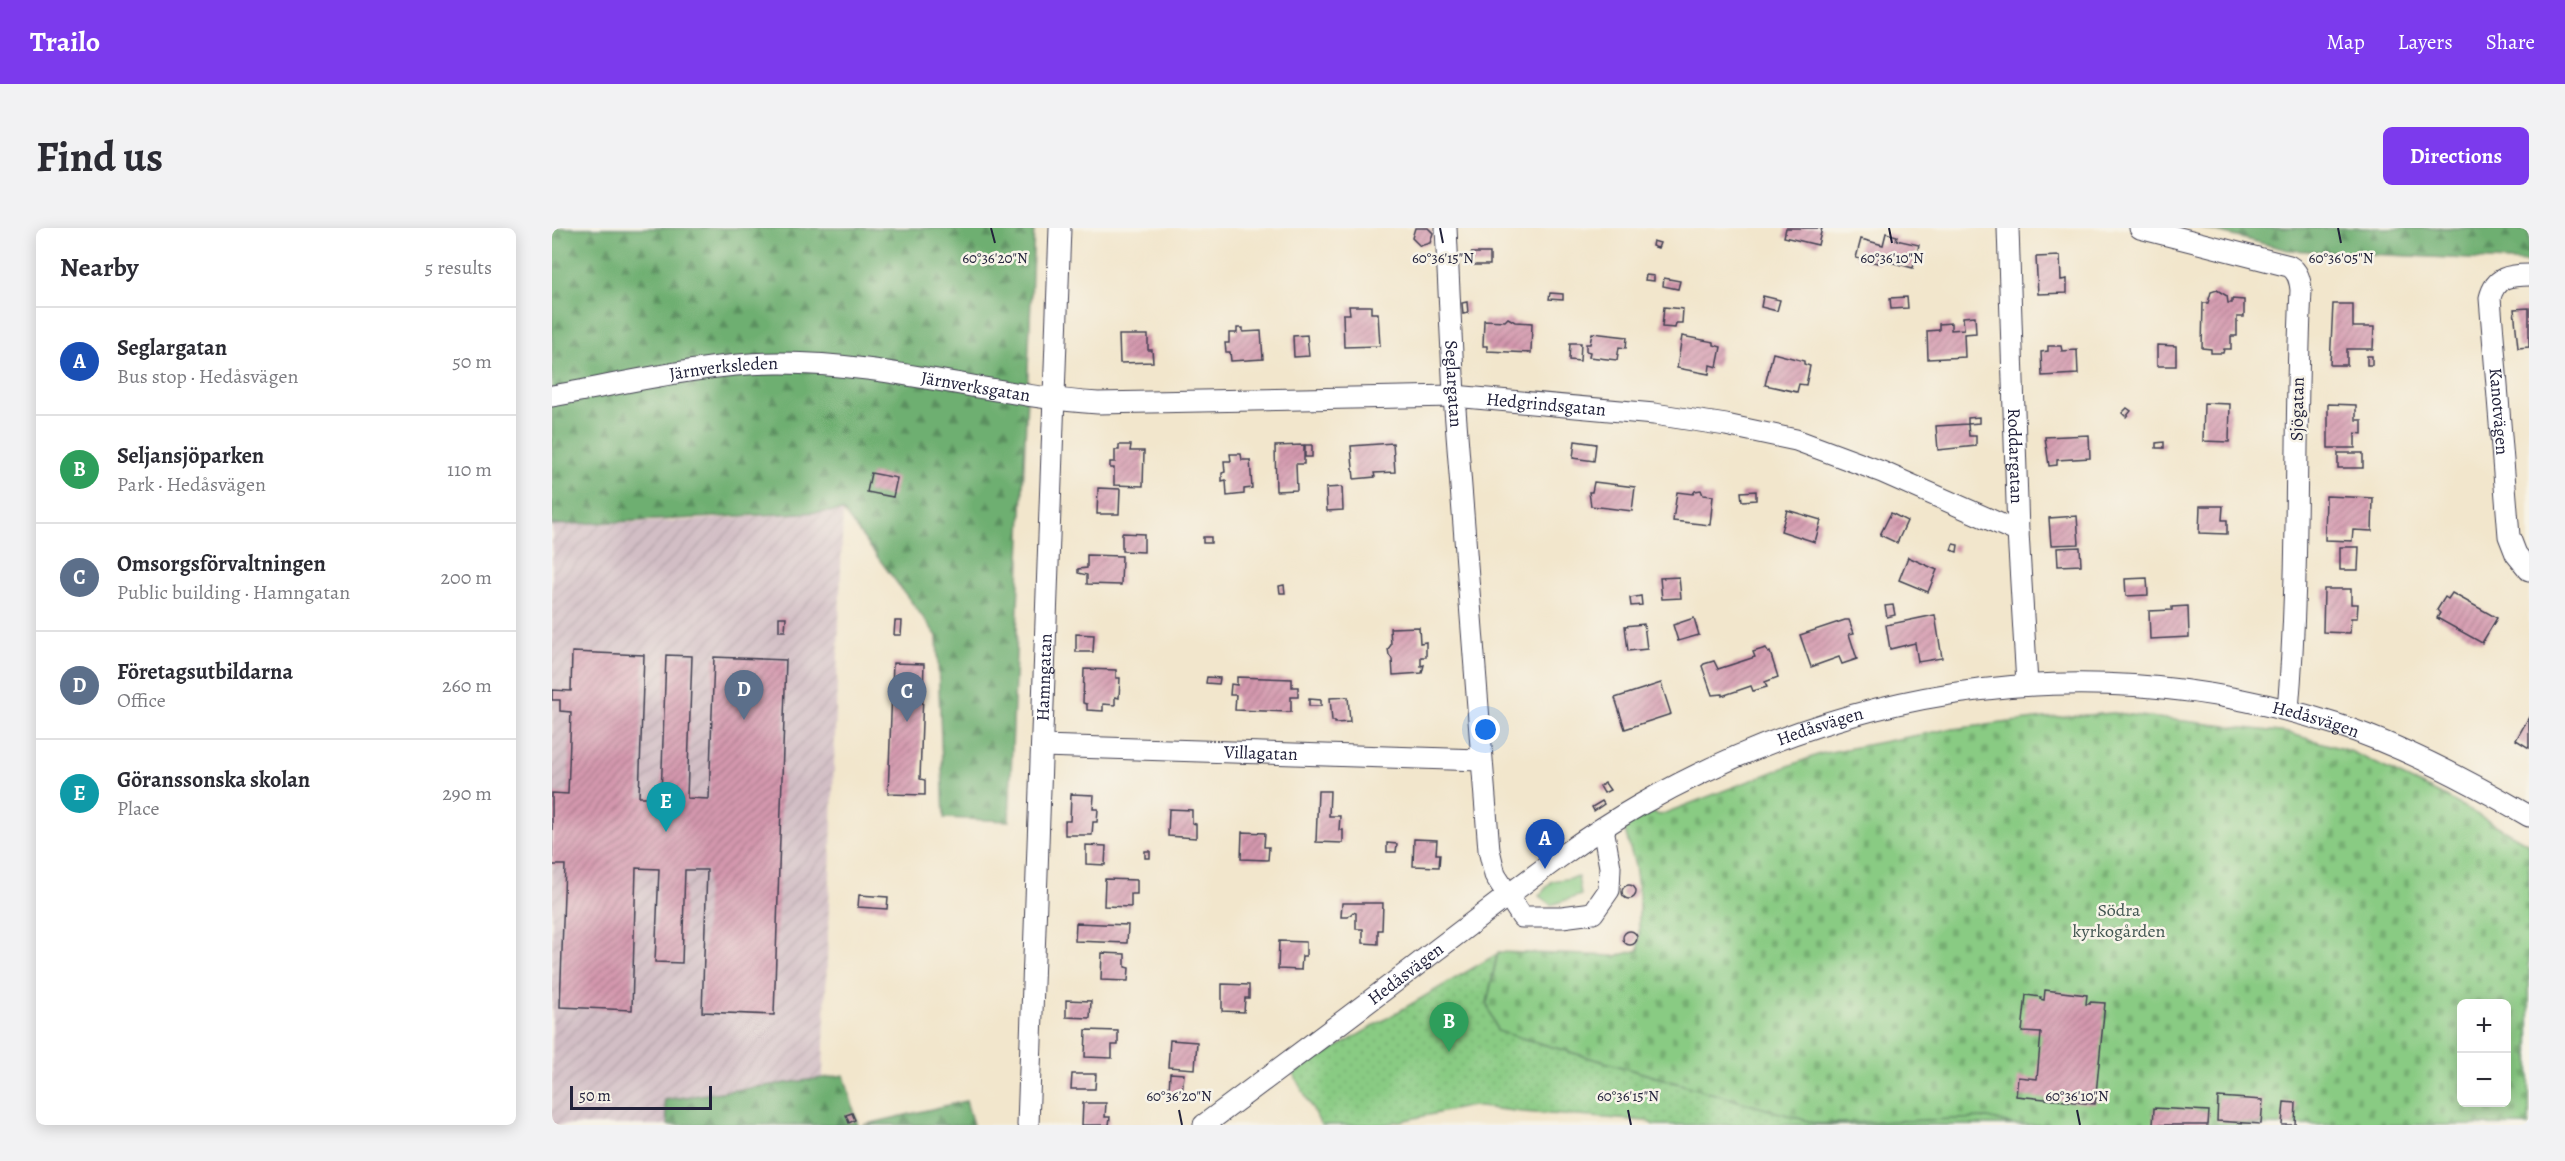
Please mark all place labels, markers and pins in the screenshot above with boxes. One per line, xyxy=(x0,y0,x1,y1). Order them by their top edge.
pin: D xyxy=(724,670,764,720)
pin: C xyxy=(888,672,926,722)
pin: E xyxy=(646,782,686,832)
pin: A xyxy=(1526,820,1564,869)
pin: B xyxy=(1430,1002,1468,1052)

